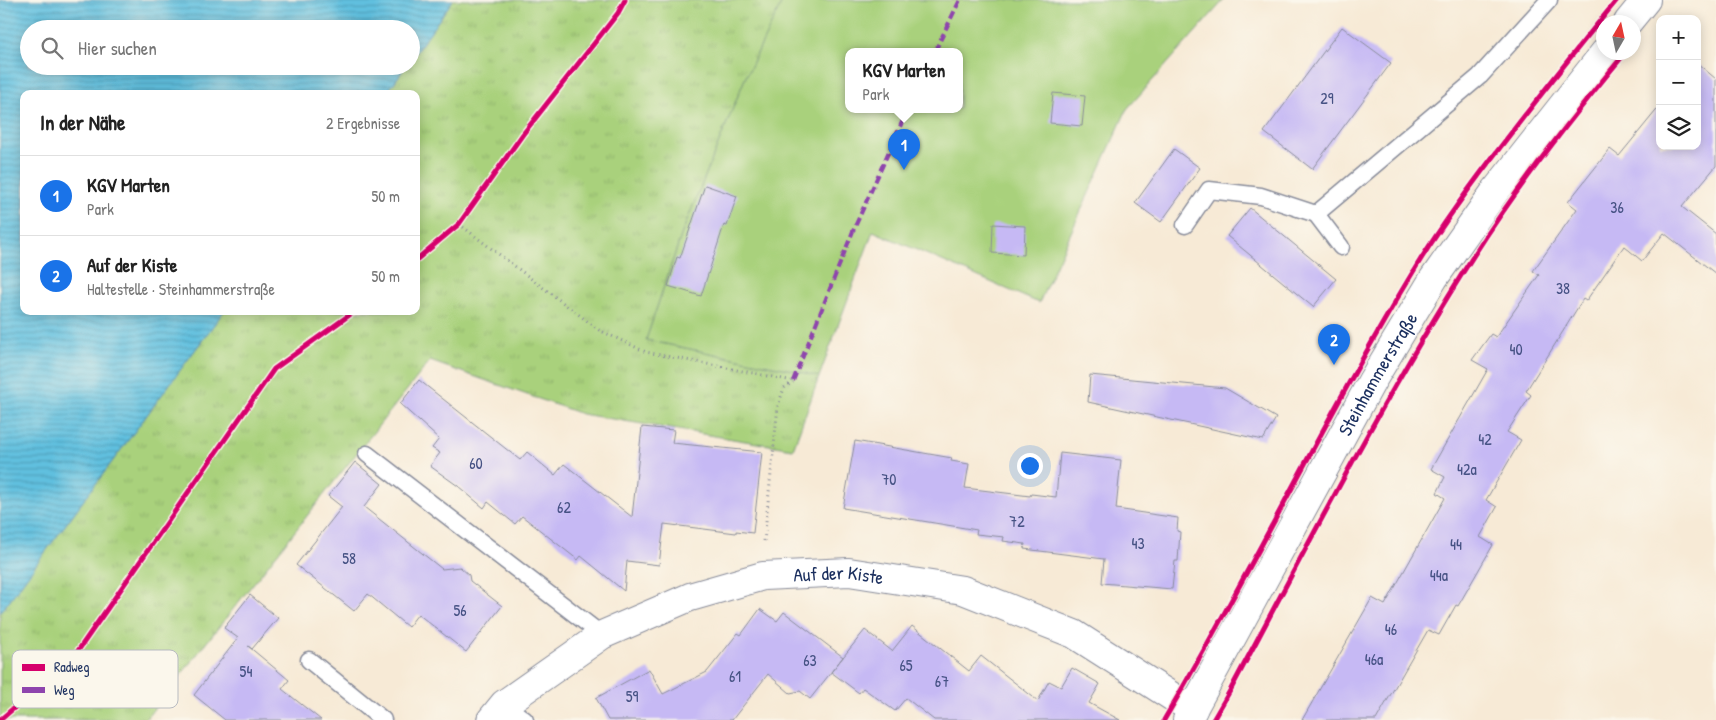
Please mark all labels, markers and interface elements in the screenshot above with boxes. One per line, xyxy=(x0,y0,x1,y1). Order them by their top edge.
north arrow xyxy=(1596,15,1641,60)
map controls xyxy=(1656,15,1701,150)
button: + xyxy=(1656,15,1701,60)
search box xyxy=(20,20,420,75)
icon: search xyxy=(38,34,66,62)
text: Hier suchen xyxy=(78,35,157,61)
popup xyxy=(845,48,963,113)
text: KGV Marten xyxy=(863,57,945,83)
button: − xyxy=(1656,60,1701,105)
text: Park xyxy=(863,83,889,105)
house number: 29 xyxy=(1320,87,1334,109)
button: layers xyxy=(1656,105,1701,150)
text: In der Nähe xyxy=(40,108,125,137)
text: 2 Ergebnisse xyxy=(326,112,400,134)
pin: 1 xyxy=(888,129,920,170)
text: KGV Marten xyxy=(87,172,170,198)
text: 1 xyxy=(53,185,59,207)
text: 50 m xyxy=(372,185,400,207)
house number: 36 xyxy=(1610,196,1624,218)
text: Park xyxy=(87,198,114,220)
text: Auf der Kiste xyxy=(87,252,177,278)
text: 2 xyxy=(52,265,60,287)
text: 50 m xyxy=(372,265,400,287)
house number: 38 xyxy=(1556,277,1570,299)
text: Haltestelle · Steinhammerstraße xyxy=(87,278,275,300)
street label: Steinhammerstraße xyxy=(1332,307,1424,440)
pin: 2 xyxy=(1318,324,1350,365)
house number: 40 xyxy=(1509,338,1523,360)
house number: 42 xyxy=(1478,428,1492,450)
house number: 60 xyxy=(469,452,483,474)
your location xyxy=(1017,453,1043,479)
house number: 42a xyxy=(1457,458,1477,480)
house number: 70 xyxy=(881,468,897,490)
house number: 62 xyxy=(557,496,571,518)
house number: 72 xyxy=(1009,510,1025,532)
house number: 43 xyxy=(1131,532,1145,554)
house number: 44 xyxy=(1450,533,1462,555)
house number: 58 xyxy=(342,547,356,569)
street label: Auf der Kiste xyxy=(793,559,886,590)
house number: 44a xyxy=(1430,564,1448,586)
house number: 56 xyxy=(453,599,467,621)
house number: 46 xyxy=(1385,618,1397,640)
house number: 46a xyxy=(1365,648,1383,670)
house number: 63 xyxy=(803,649,817,671)
legend xyxy=(12,650,178,708)
house number: 65 xyxy=(899,654,913,676)
text: Radweg xyxy=(54,657,90,677)
house number: 54 xyxy=(240,660,252,682)
house number: 61 xyxy=(729,665,741,687)
house number: 67 xyxy=(935,670,949,692)
text: Weg xyxy=(54,680,74,700)
house number: 59 xyxy=(626,685,638,707)

